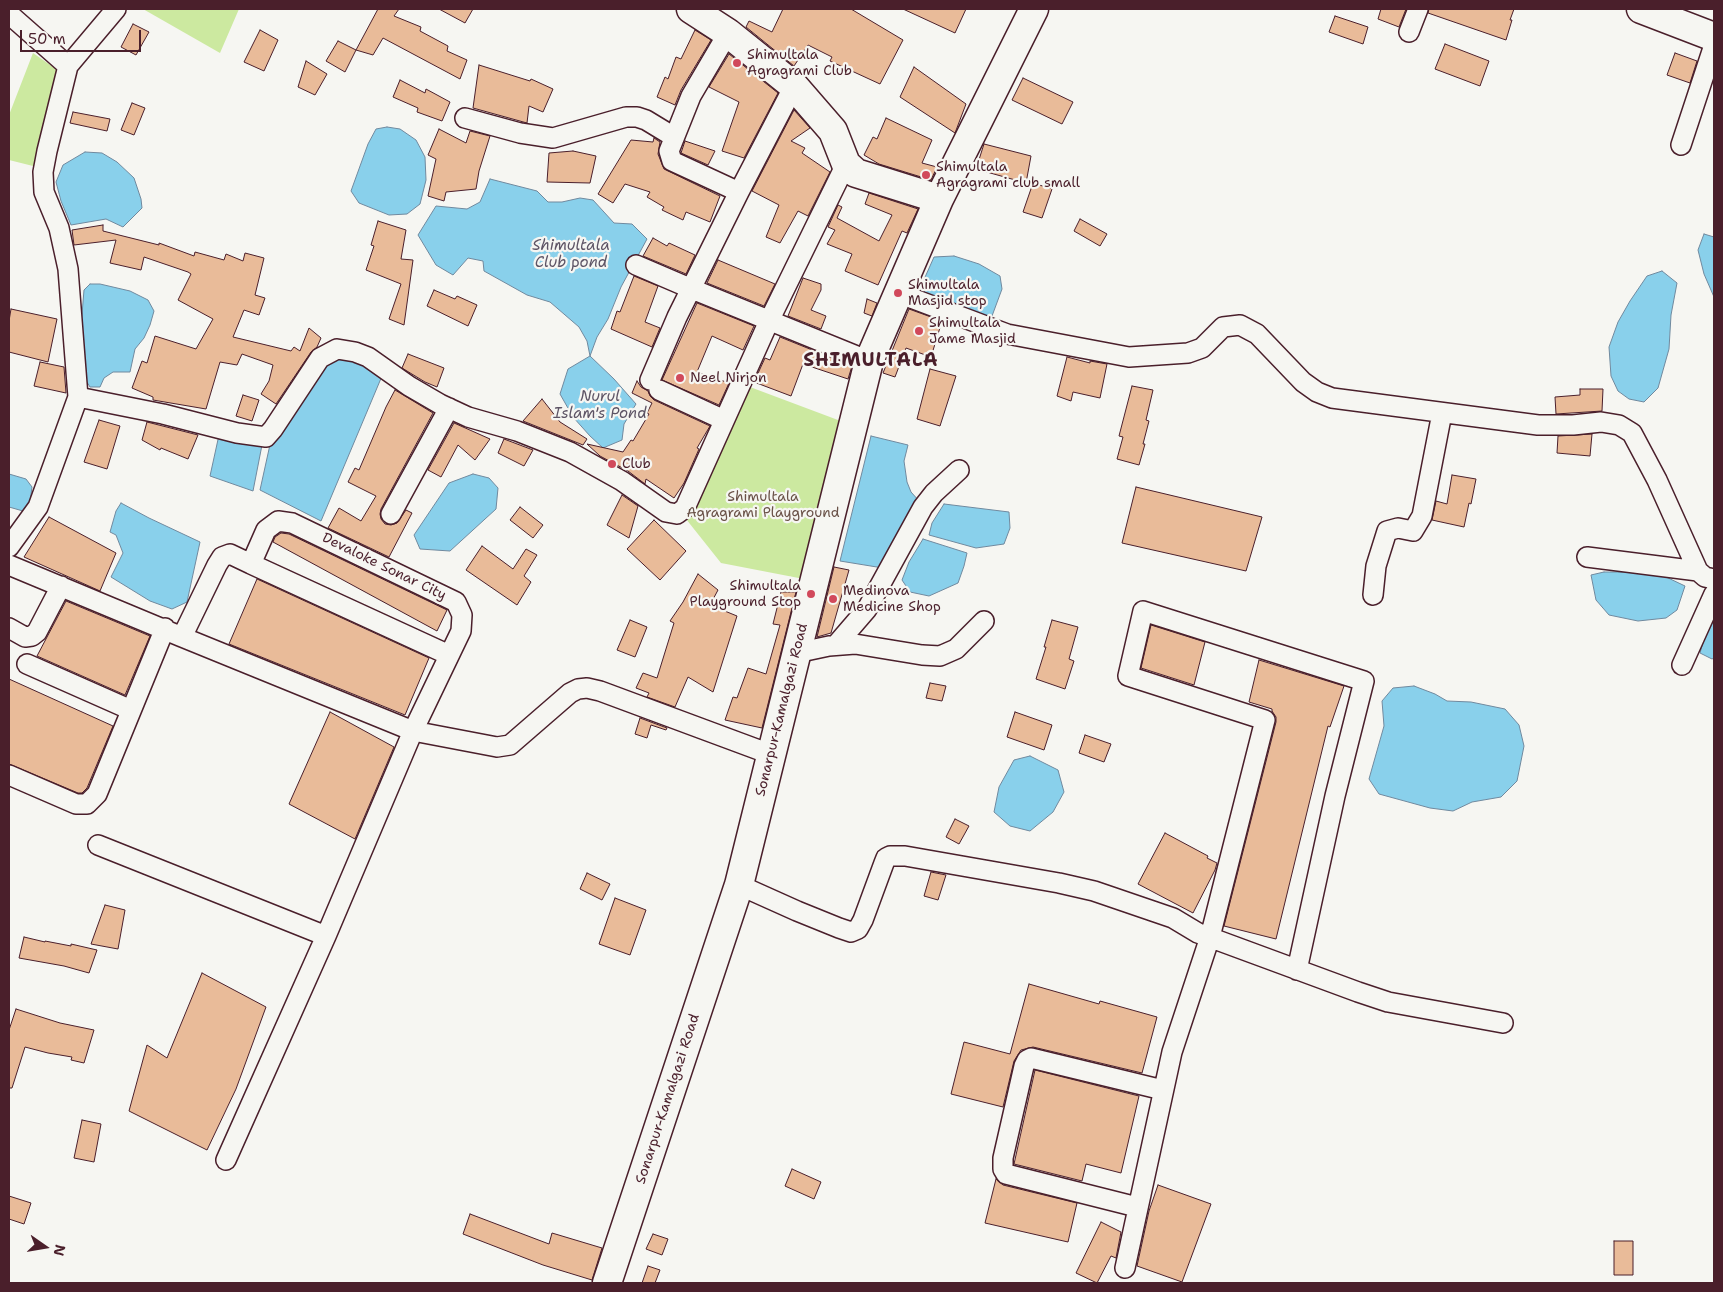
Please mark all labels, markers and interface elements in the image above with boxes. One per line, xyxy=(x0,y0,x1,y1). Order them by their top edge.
scale bar xyxy=(22,20,144,52)
text: 50 m xyxy=(28,29,66,49)
place label: Shimultala Agragrami Club xyxy=(747,47,852,80)
marker: Shimultala Agragrami Club xyxy=(731,57,743,69)
place label: Shimultala Agragrami club small xyxy=(936,159,1080,192)
marker: Shimultala Agragrami club small xyxy=(920,169,932,181)
water label: Shimultala Club pond xyxy=(532,237,610,272)
place label: Shimultala Masjid stop xyxy=(908,277,987,310)
marker: Shimultala Masjid stop xyxy=(892,287,904,299)
place label: Shimultala Jame Masjid xyxy=(929,315,1016,348)
marker: Shimultala Jame Masjid xyxy=(913,325,925,337)
district label: SHIMULTALA xyxy=(802,350,940,372)
place label: Neel Nirjon xyxy=(690,370,766,386)
marker: Neel Nirjon xyxy=(674,372,686,384)
water label: Nurul Islam's Pond xyxy=(553,388,647,423)
place label: Club xyxy=(622,456,651,472)
marker: Club xyxy=(606,458,618,470)
park label: Shimultala Agragrami Playground xyxy=(686,489,840,522)
street label: Devaloke Sonar City xyxy=(319,530,449,604)
place label: Shimultala Playground Stop xyxy=(690,578,801,610)
place label: Medinova Medicine Shop xyxy=(843,583,941,616)
marker: Shimultala Playground Stop xyxy=(805,588,817,600)
marker: Medinova Medicine Shop xyxy=(827,593,839,605)
street label: Sonarpur-Kamalgazi Road xyxy=(752,622,812,798)
street label: Sonarpur-Kamalgazi Road xyxy=(633,1012,703,1186)
north arrow xyxy=(20,1222,70,1272)
text: N xyxy=(50,1243,70,1258)

